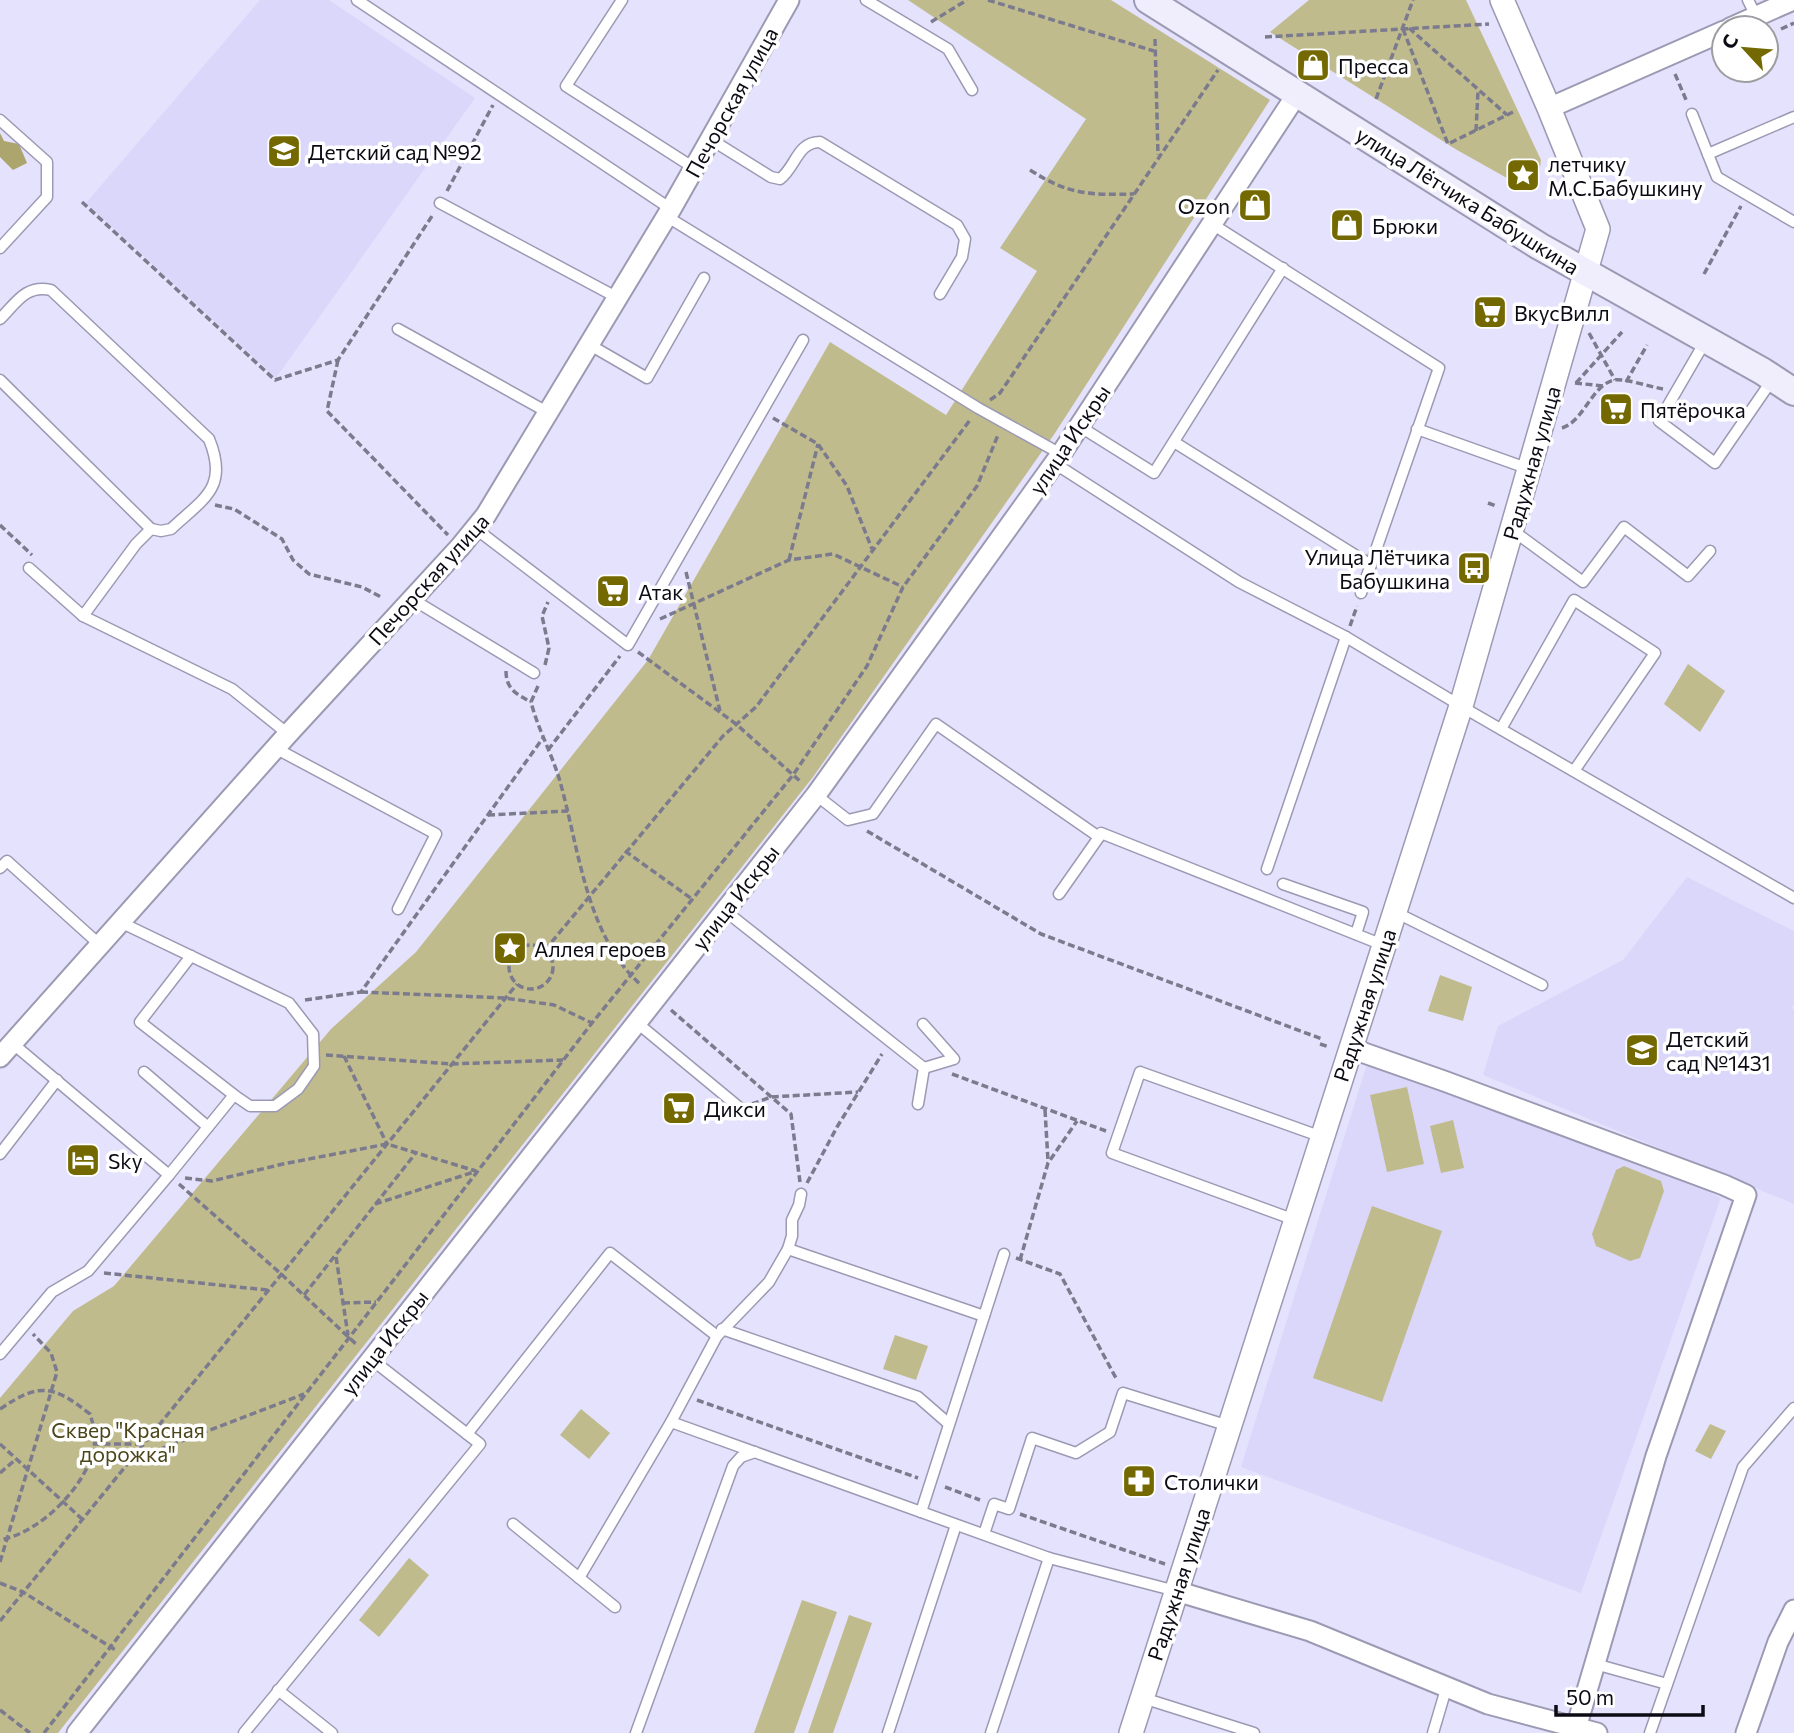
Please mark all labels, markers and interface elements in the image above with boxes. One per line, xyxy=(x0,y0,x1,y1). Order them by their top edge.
north arrow xyxy=(1710,14,1780,84)
street label: Печорская улица xyxy=(679,23,783,181)
text: С xyxy=(1716,30,1742,52)
shop icon: Пресса xyxy=(1294,46,1332,84)
place label: Пресса xyxy=(1338,53,1409,78)
street label: улица Лётчика Бабушкина xyxy=(1352,121,1584,279)
school or university icon: Детский сад №92 xyxy=(265,132,303,170)
place label: Детский сад №92 xyxy=(308,139,482,164)
place label: летчику М.С.Бабушкину xyxy=(1548,151,1703,200)
place icon: летчику М.С.Бабушкину xyxy=(1504,156,1542,194)
shop icon: Ozon xyxy=(1236,186,1274,224)
place label: Ozon xyxy=(1178,193,1230,218)
shop icon: Брюки xyxy=(1328,206,1366,244)
place label: Брюки xyxy=(1372,213,1438,238)
supermarket icon: ВкусВилл xyxy=(1471,293,1509,331)
place label: ВкусВилл xyxy=(1514,300,1610,325)
street label: улица Искры xyxy=(1023,380,1115,498)
street label: Радужная улица xyxy=(1497,383,1565,543)
supermarket icon: Пятёрочка xyxy=(1597,390,1635,428)
place label: Пятёрочка xyxy=(1640,397,1746,422)
street label: Печорская улица xyxy=(363,508,493,650)
place label: Улица Лётчика Бабушкина xyxy=(1304,544,1450,593)
bus stop icon: Улица Лётчика Бабушкина xyxy=(1455,549,1493,587)
supermarket icon: Атак xyxy=(594,572,632,610)
place label: Атак xyxy=(638,579,683,604)
street label: улица Искры xyxy=(686,839,784,955)
street label: Радужная улица xyxy=(1328,925,1400,1085)
place icon: Аллея героев xyxy=(491,929,529,967)
place label: Аллея героев xyxy=(534,936,666,961)
place label: Детский сад №1431 xyxy=(1666,1026,1771,1075)
school or university icon: Детский сад №1431 xyxy=(1623,1031,1661,1069)
supermarket icon: Дикси xyxy=(660,1089,698,1127)
place label: Дикси xyxy=(704,1096,766,1121)
hotel icon: Sky xyxy=(64,1141,102,1179)
place label: Sky xyxy=(108,1148,143,1173)
street label: улица Искры xyxy=(335,1284,433,1400)
park label: Сквер "Красная дорожка" xyxy=(51,1417,205,1466)
pharmacy icon: Столички xyxy=(1120,1462,1158,1500)
place label: Столички xyxy=(1164,1469,1259,1494)
street label: Радужная улица xyxy=(1142,1504,1214,1664)
scale bar xyxy=(1556,1674,1703,1718)
text: 50 m xyxy=(1566,1684,1614,1709)

